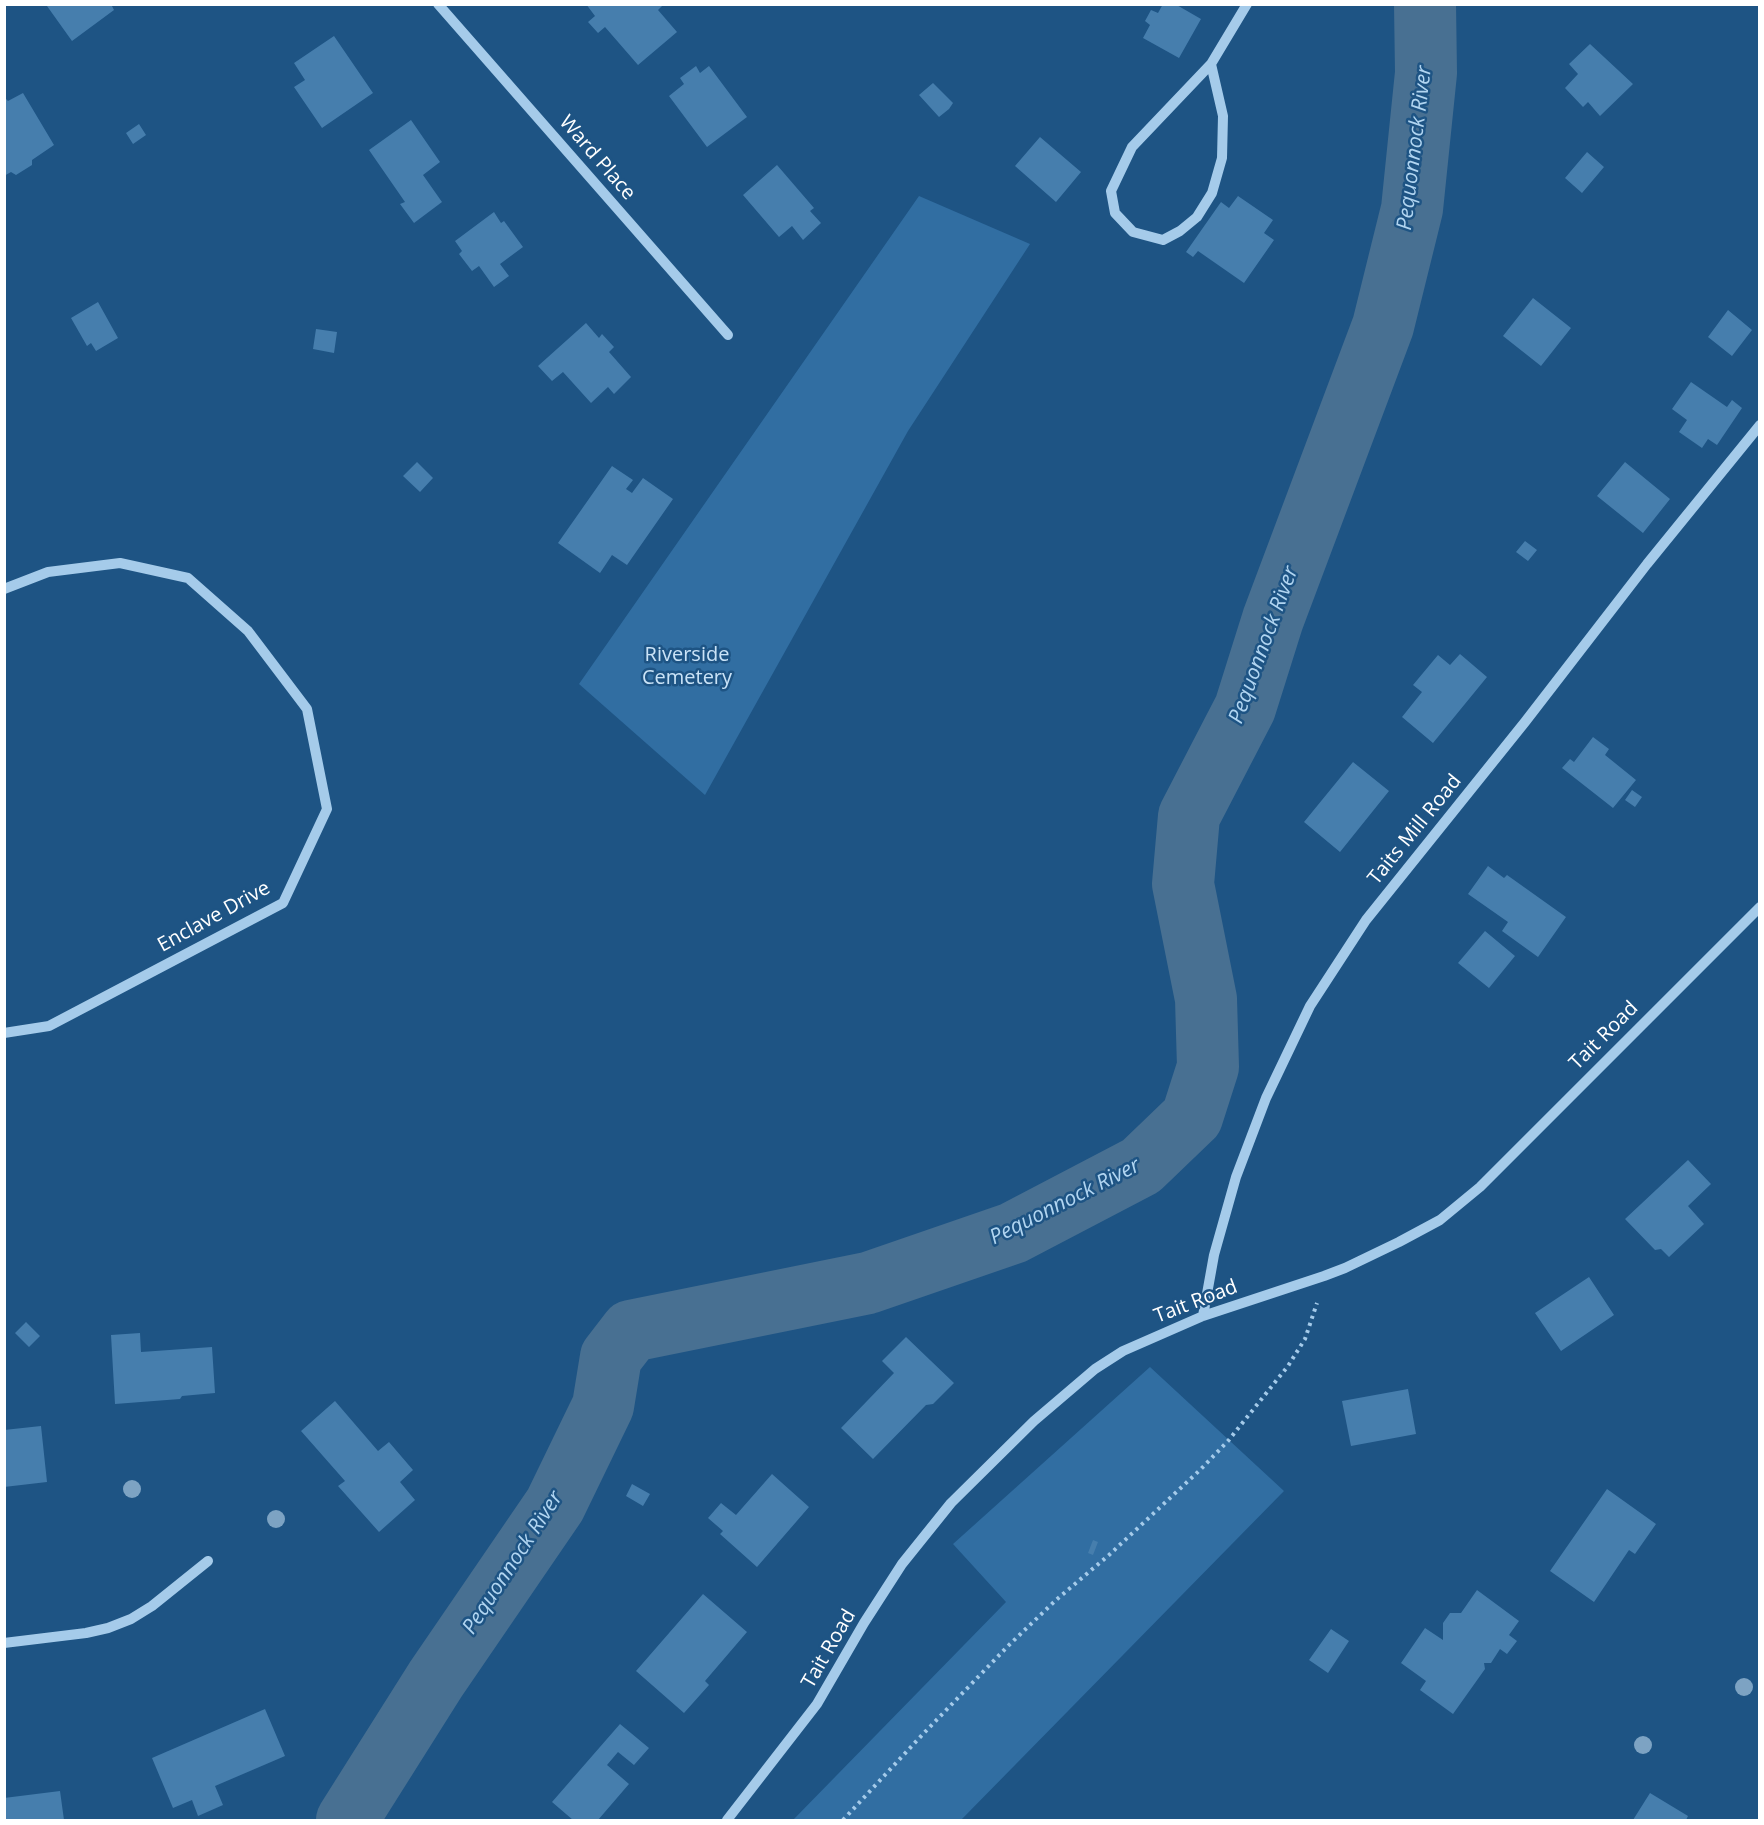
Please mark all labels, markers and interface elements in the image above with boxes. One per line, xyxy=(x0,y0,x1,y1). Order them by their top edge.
water label: Pequonnock River xyxy=(1392,64,1438,232)
street label: Ward Place xyxy=(554,111,640,205)
water label: Pequonnock River xyxy=(1224,563,1304,727)
park label: Riverside Cemetery xyxy=(642,643,732,690)
street label: Taits Mill Road xyxy=(1363,770,1467,890)
street label: Enclave Drive xyxy=(154,876,274,958)
street label: Tait Road xyxy=(1565,997,1643,1075)
water label: Pequonnock River xyxy=(986,1153,1144,1251)
street label: Tait Road xyxy=(1151,1275,1241,1329)
water label: Pequonnock River xyxy=(457,1487,569,1639)
street label: Tait Road xyxy=(797,1605,861,1693)

